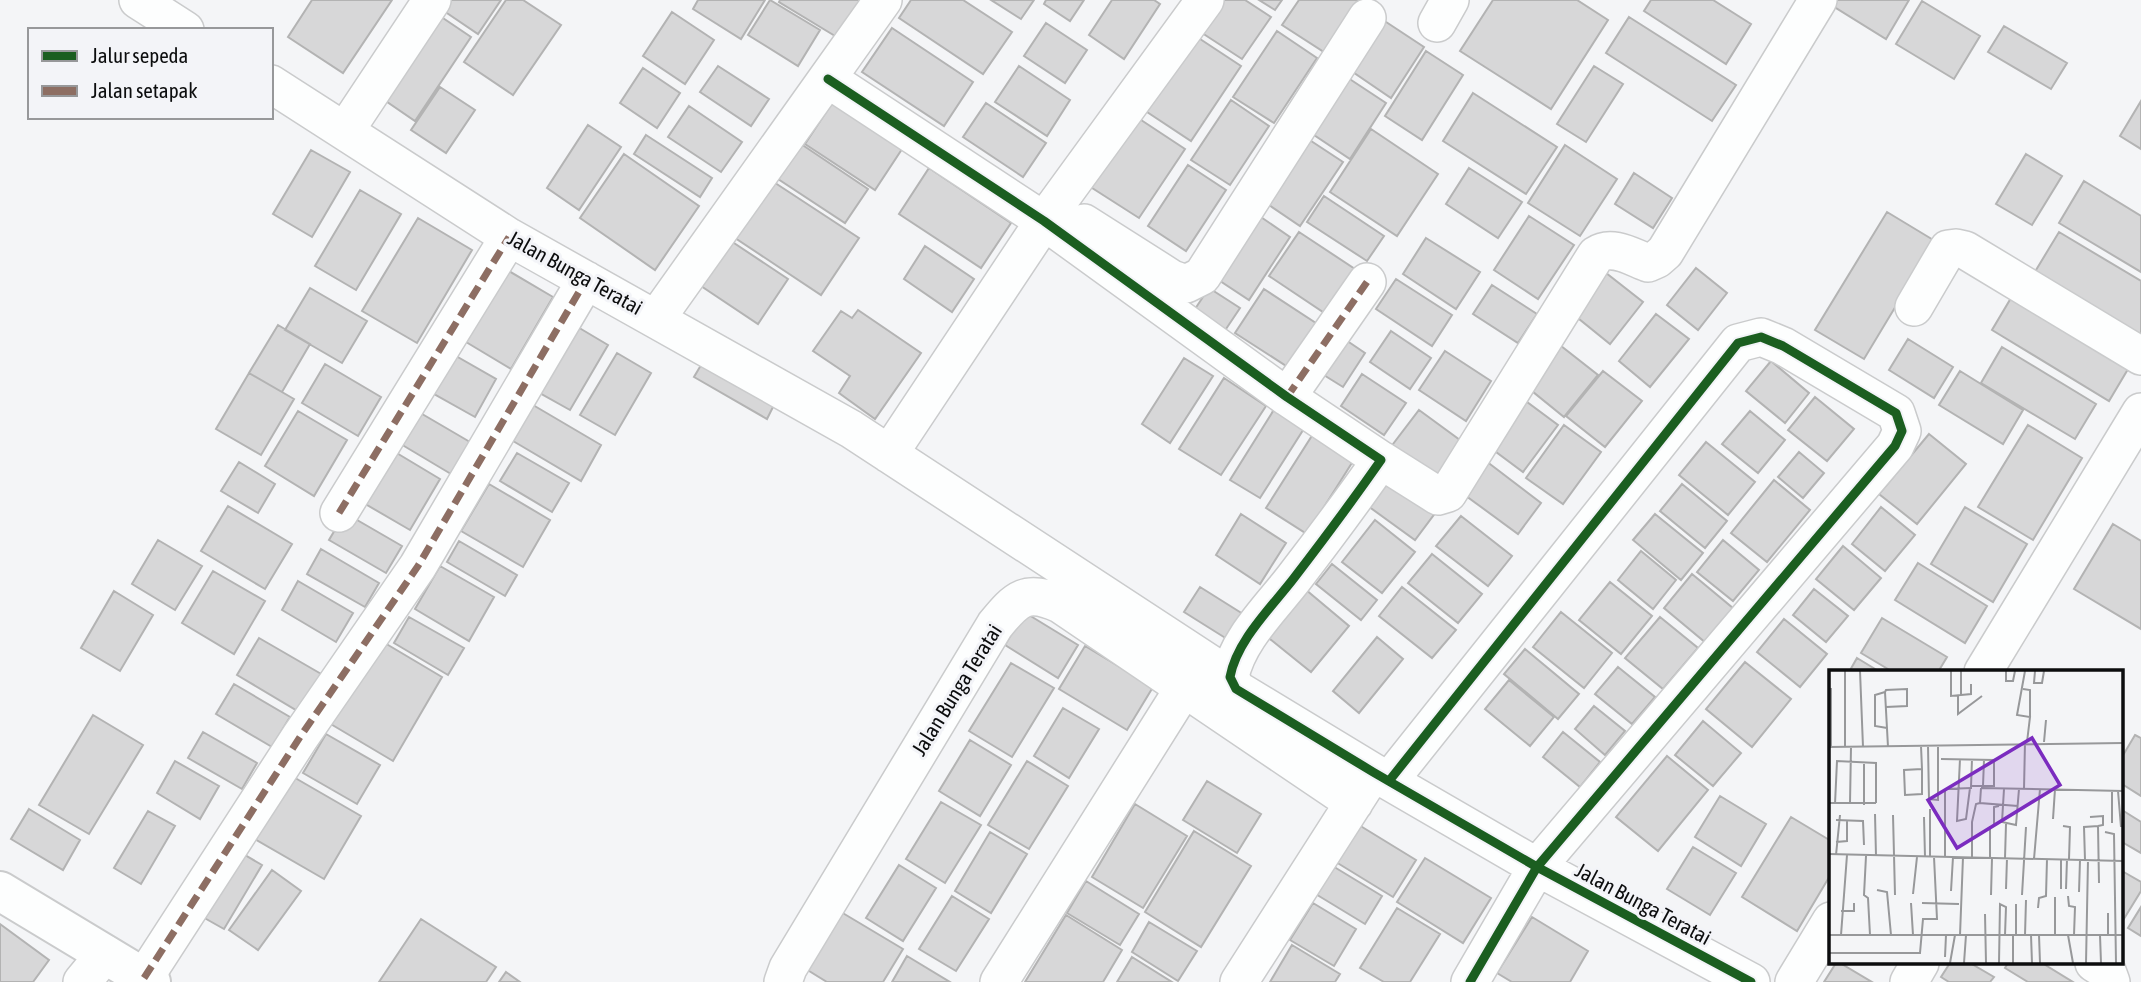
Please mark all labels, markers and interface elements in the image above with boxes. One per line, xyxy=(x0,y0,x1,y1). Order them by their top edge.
legend xyxy=(28,28,273,119)
text: Jalur sepeda xyxy=(91,43,188,67)
text: Jalan setapak xyxy=(91,78,198,102)
street label: Jalan Bunga Teratai xyxy=(504,225,647,319)
street label: Jalan Bunga Teratai xyxy=(906,619,1006,759)
inset map xyxy=(1829,670,2124,964)
street label: Jalan Bunga Teratai xyxy=(1572,857,1715,949)

